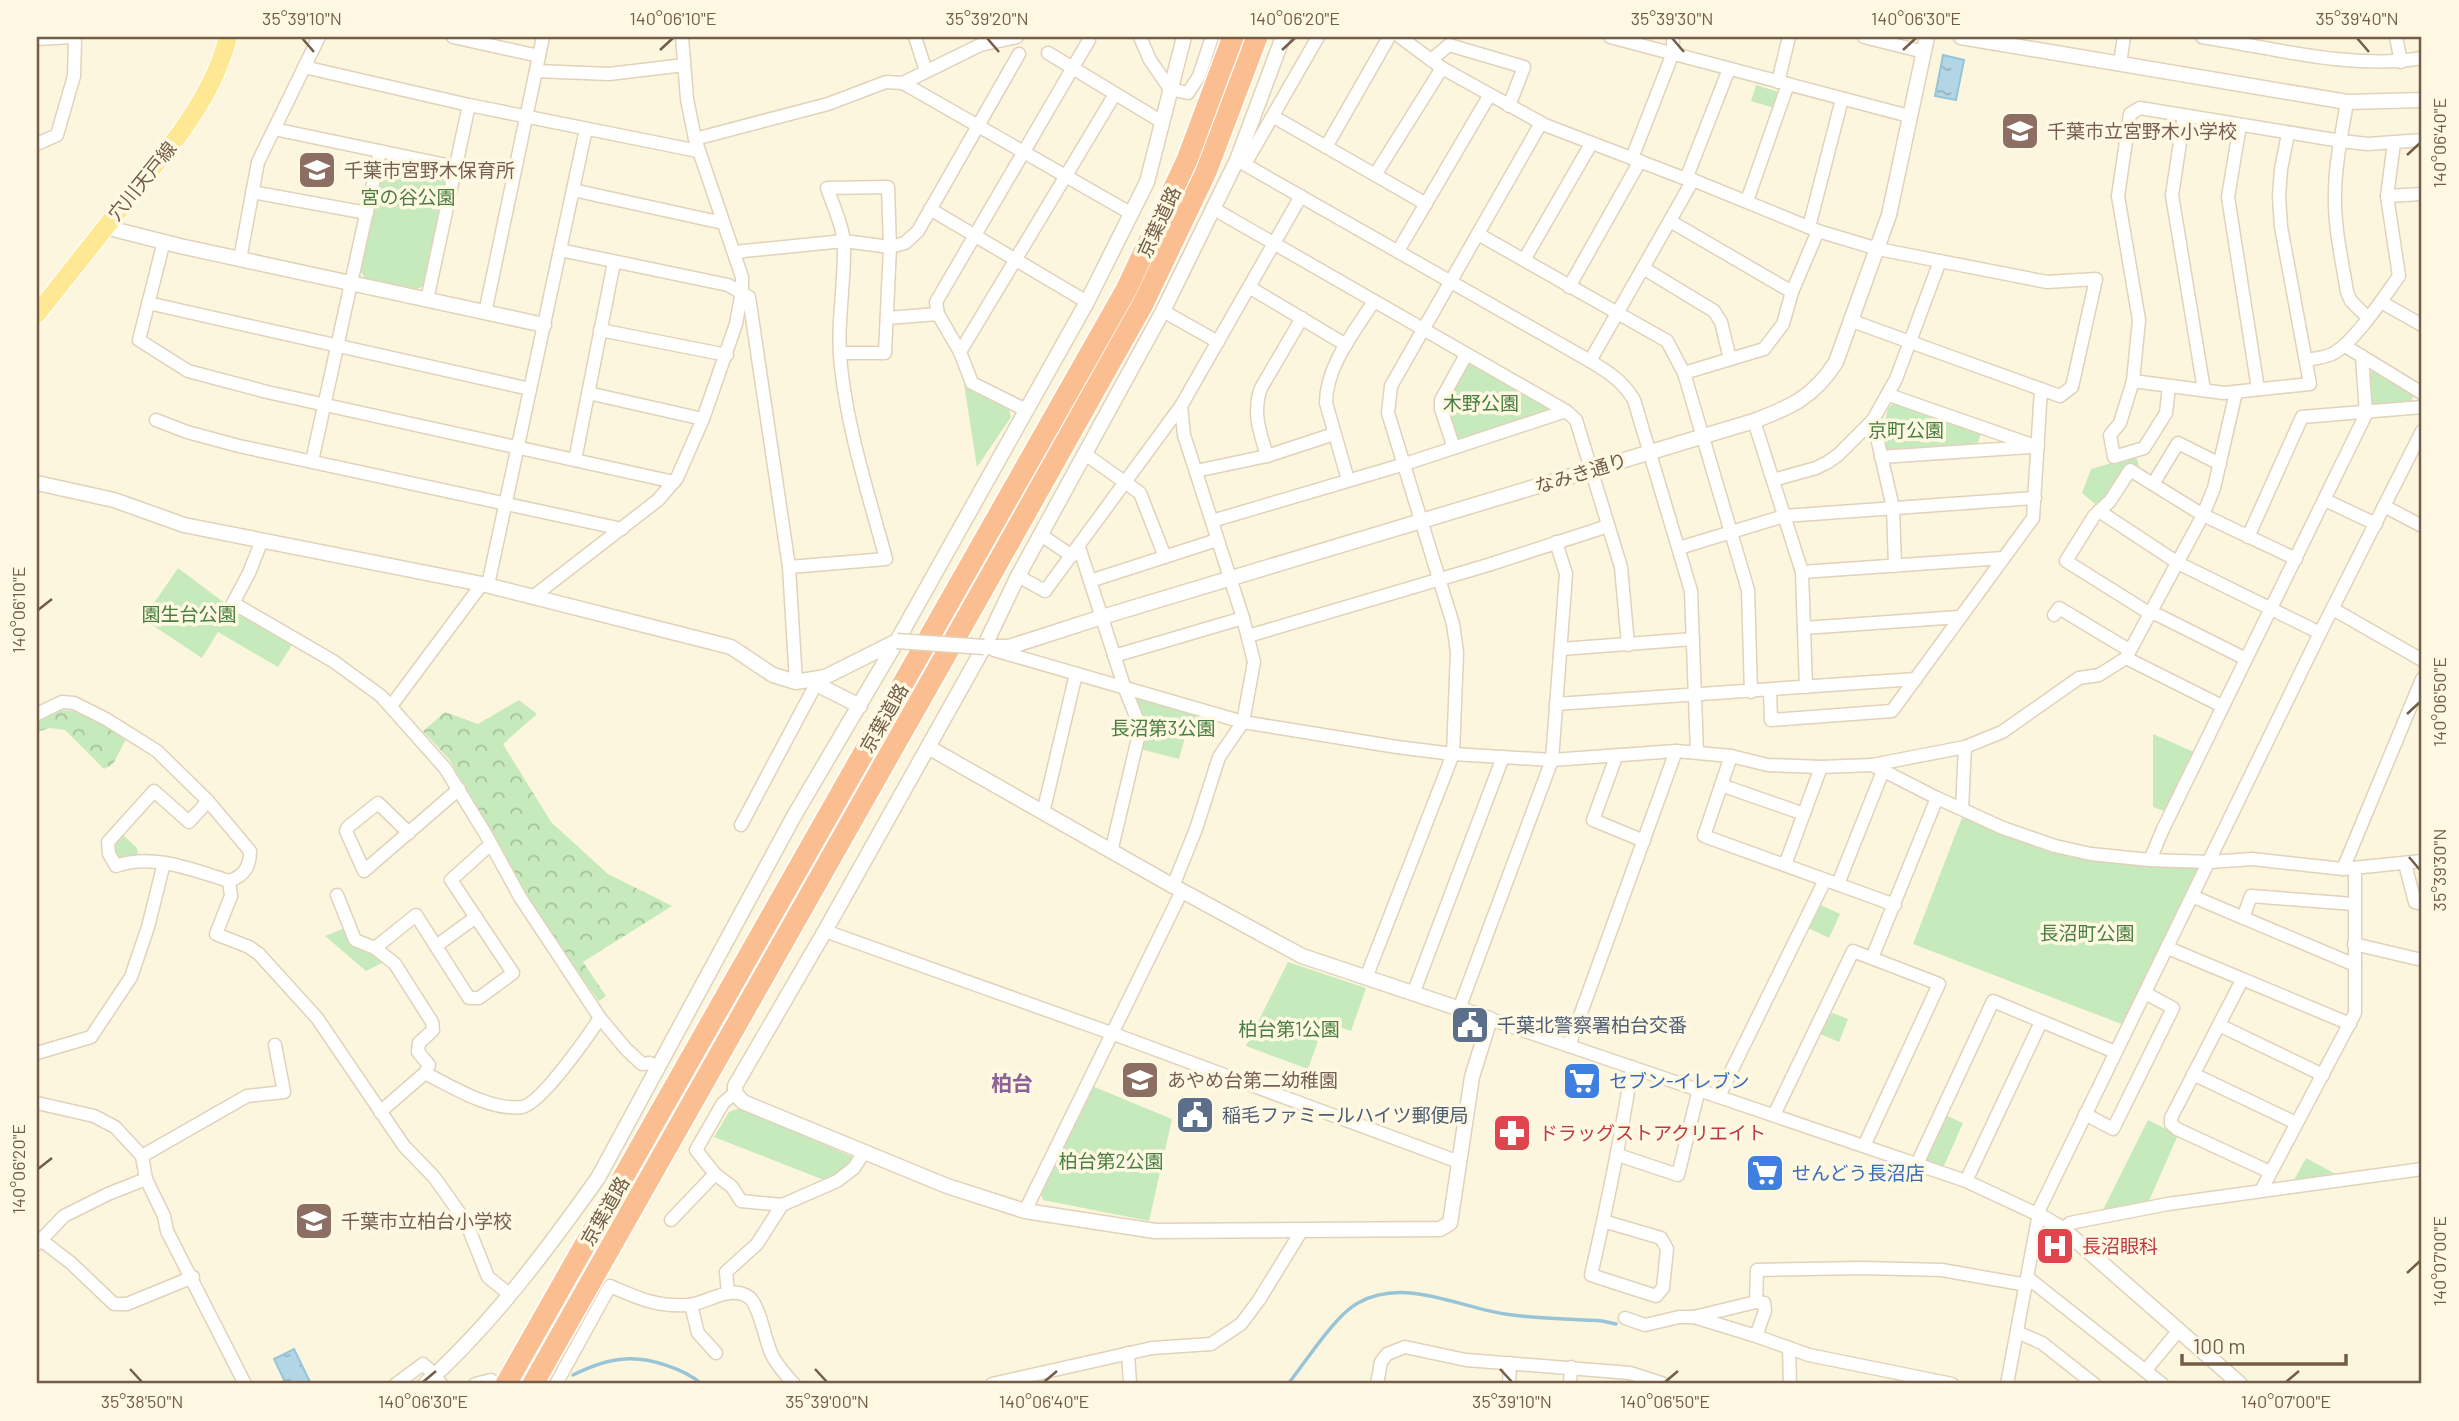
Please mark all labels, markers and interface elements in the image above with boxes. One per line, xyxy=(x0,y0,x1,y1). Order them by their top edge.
text: 35°39'10"N xyxy=(262,7,342,29)
text: 140°06'10"E xyxy=(629,7,717,29)
text: 35°39'20"N xyxy=(945,7,1029,29)
text: 140°06'20"E xyxy=(1250,7,1340,29)
text: 35°39'30"N xyxy=(1631,7,1713,29)
text: 140°06'30"E xyxy=(1871,7,1961,29)
text: 35°39'40"N xyxy=(2315,7,2399,29)
text: 140°06'40"E xyxy=(2428,98,2450,188)
school or university icon: 千葉市立宮野木小学校 xyxy=(1999,110,2041,152)
place label: 千葉市立宮野木小学校 xyxy=(2047,119,2237,142)
street label: 穴川天戸線 xyxy=(103,137,180,225)
school or university icon: 千葉市宮野木保育所 xyxy=(296,149,338,191)
place label: 千葉市宮野木保育所 xyxy=(344,158,515,181)
street label: 京葉道路 xyxy=(1132,182,1185,261)
park label: 宮の谷公園 xyxy=(360,185,456,208)
park label: 木野公園 xyxy=(1443,391,1519,414)
park label: 京町公園 xyxy=(1868,418,1944,441)
street label: なみき通り xyxy=(1532,448,1630,497)
text: 140°06'10"E xyxy=(7,566,29,654)
park label: 園生台公園 xyxy=(141,602,237,625)
text: 140°06'50"E xyxy=(2428,657,2450,747)
street label: 京葉道路 xyxy=(855,679,913,756)
park label: 長沼第3公園 xyxy=(1111,716,1215,739)
text: 35°39'30"N xyxy=(2428,829,2450,911)
park label: 長沼町公園 xyxy=(2039,921,2135,944)
public building icon: 千葉北警察署柏台交番 xyxy=(1449,1004,1491,1046)
place label: 千葉北警察署柏台交番 xyxy=(1497,1013,1687,1036)
park label: 柏台第1公園 xyxy=(1238,1017,1340,1040)
school or university icon: あやめ台第二幼稚園 xyxy=(1119,1059,1161,1101)
supermarket icon: セブン-イレブン xyxy=(1561,1060,1603,1102)
place label: あやめ台第二幼稚園 xyxy=(1167,1068,1338,1091)
place label: セブン-イレブン xyxy=(1609,1069,1750,1092)
district label: 柏台 xyxy=(991,1070,1033,1095)
public building icon: 稲毛ファミールハイツ郵便局 xyxy=(1174,1094,1216,1136)
place label: 稲毛ファミールハイツ郵便局 xyxy=(1222,1103,1469,1126)
pharmacy icon: ドラッグストアクリエイト xyxy=(1491,1112,1533,1154)
place label: ドラッグストアクリエイト xyxy=(1539,1121,1766,1144)
text: 140°06'20"E xyxy=(7,1124,29,1214)
park label: 柏台第2公園 xyxy=(1058,1149,1164,1172)
supermarket icon: せんどう長沼店 xyxy=(1744,1152,1786,1194)
place label: せんどう長沼店 xyxy=(1792,1161,1924,1184)
street label: 京葉道路 xyxy=(576,1172,634,1249)
school or university icon: 千葉市立柏台小学校 xyxy=(293,1200,335,1242)
place label: 千葉市立柏台小学校 xyxy=(341,1209,512,1232)
text: 140°07'00"E xyxy=(2428,1216,2450,1306)
hospital icon: 長沼眼科 xyxy=(2034,1225,2076,1267)
place label: 長沼眼科 xyxy=(2082,1234,2158,1257)
scale bar xyxy=(2182,1323,2347,1367)
text: 100 m xyxy=(2193,1333,2246,1358)
text: 35°38'50"N xyxy=(101,1390,183,1412)
text: 140°06'30"E xyxy=(378,1390,468,1412)
text: 35°39'00"N xyxy=(785,1390,869,1412)
text: 140°06'40"E xyxy=(999,1390,1089,1412)
text: 35°39'10"N xyxy=(1472,1390,1552,1412)
text: 140°06'50"E xyxy=(1620,1390,1710,1412)
text: 140°07'00"E xyxy=(2241,1390,2331,1412)

